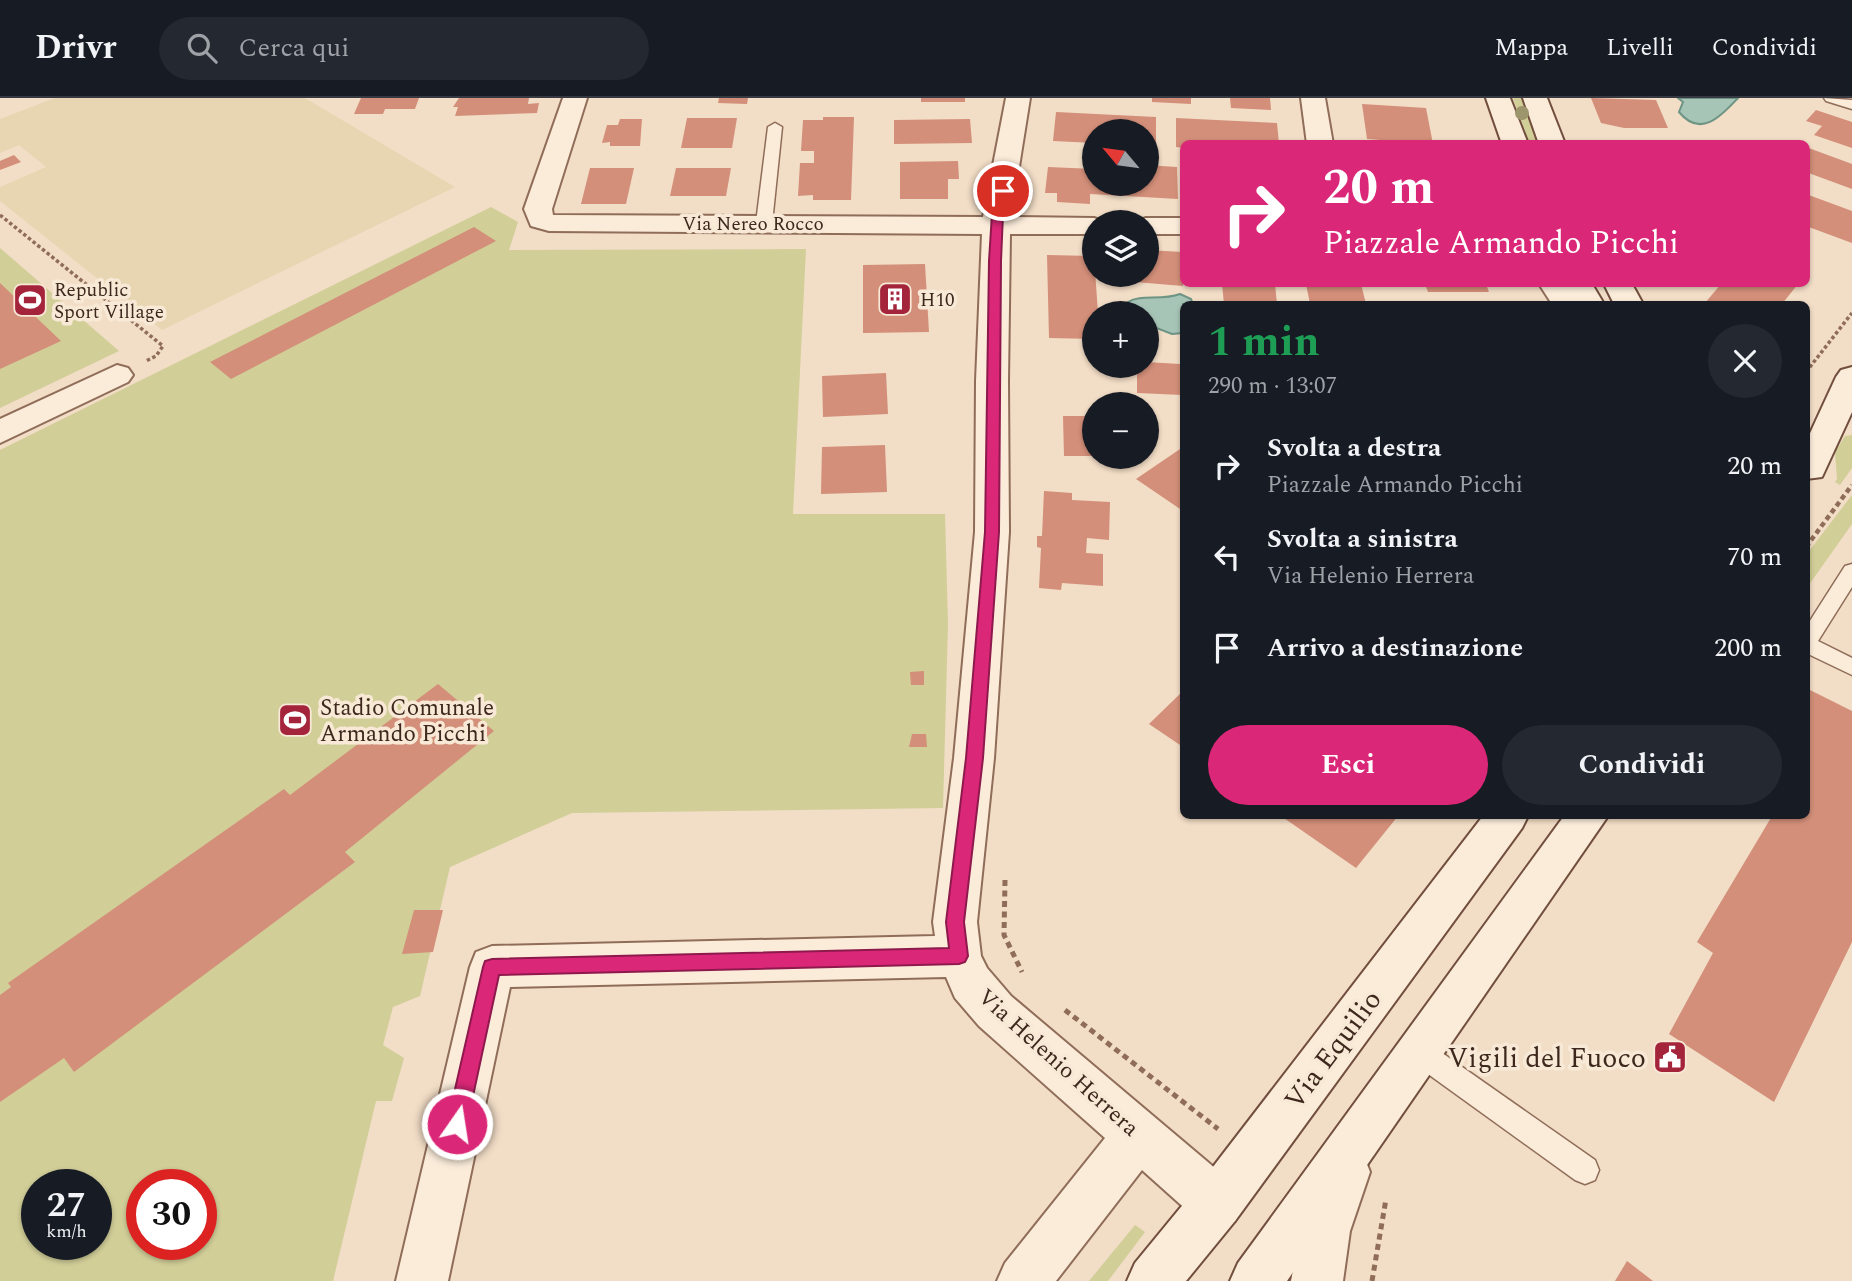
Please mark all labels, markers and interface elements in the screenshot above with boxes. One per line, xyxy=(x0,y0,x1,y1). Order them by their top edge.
search box xyxy=(159,17,649,80)
text: Drivr xyxy=(35,23,117,73)
text: Cerca qui xyxy=(239,28,349,68)
icon: search xyxy=(183,29,221,67)
text: Mappa xyxy=(1494,30,1568,66)
text: Livelli xyxy=(1606,30,1674,66)
text: Condividi xyxy=(1712,30,1817,66)
north arrow xyxy=(1082,119,1158,196)
map controls xyxy=(1082,119,1159,469)
text: 20 m xyxy=(1323,151,1434,226)
pin xyxy=(973,161,1033,221)
icon: right xyxy=(1208,168,1299,259)
icon: arrive xyxy=(984,172,1022,210)
street label: Via Nereo Rocco xyxy=(682,210,824,239)
button: layers xyxy=(1082,210,1159,287)
text: Piazzale Armando Picchi xyxy=(1323,219,1679,268)
place label: Republic Sport Village xyxy=(54,276,164,327)
building icon: H10 xyxy=(876,280,914,318)
sports icon: Republic Sport Village xyxy=(11,281,49,319)
place label: H10 xyxy=(920,286,954,315)
button: + xyxy=(1082,301,1159,378)
text: 1 min xyxy=(1208,311,1320,374)
button: close xyxy=(1708,324,1782,398)
text: 290 m · 13:07 xyxy=(1208,369,1337,404)
button: − xyxy=(1082,392,1159,469)
text: Svolta a destra xyxy=(1267,428,1441,468)
text: 20 m xyxy=(1727,446,1782,486)
icon: right xyxy=(1208,447,1246,485)
text: Piazzale Armando Picchi xyxy=(1267,468,1523,503)
text: Svolta a sinistra xyxy=(1267,519,1458,559)
text: 70 m xyxy=(1727,537,1782,577)
icon: left xyxy=(1208,538,1246,576)
text: Via Helenio Herrera xyxy=(1267,559,1474,594)
text: Arrivo a destinazione xyxy=(1267,628,1523,668)
text: 200 m xyxy=(1714,628,1782,668)
icon: arrive xyxy=(1208,629,1246,667)
place label: Stadio Comunale Armando Picchi xyxy=(320,691,494,752)
sports icon: Stadio Comunale Armando Picchi xyxy=(276,701,314,739)
button: Esci xyxy=(1208,725,1488,805)
button: Condividi xyxy=(1502,725,1782,805)
street label: Via Helenio Herrera xyxy=(969,981,1147,1145)
street label: Via Equilio xyxy=(1274,981,1393,1119)
place label: Vigili del Fuoco xyxy=(1448,1037,1646,1080)
public building icon: Vigili del Fuoco xyxy=(1651,1038,1689,1076)
position arrow xyxy=(420,1087,494,1161)
speed limit sign: 30 xyxy=(126,1169,217,1260)
text: 27 xyxy=(47,1179,86,1232)
text: km/h xyxy=(46,1218,87,1245)

